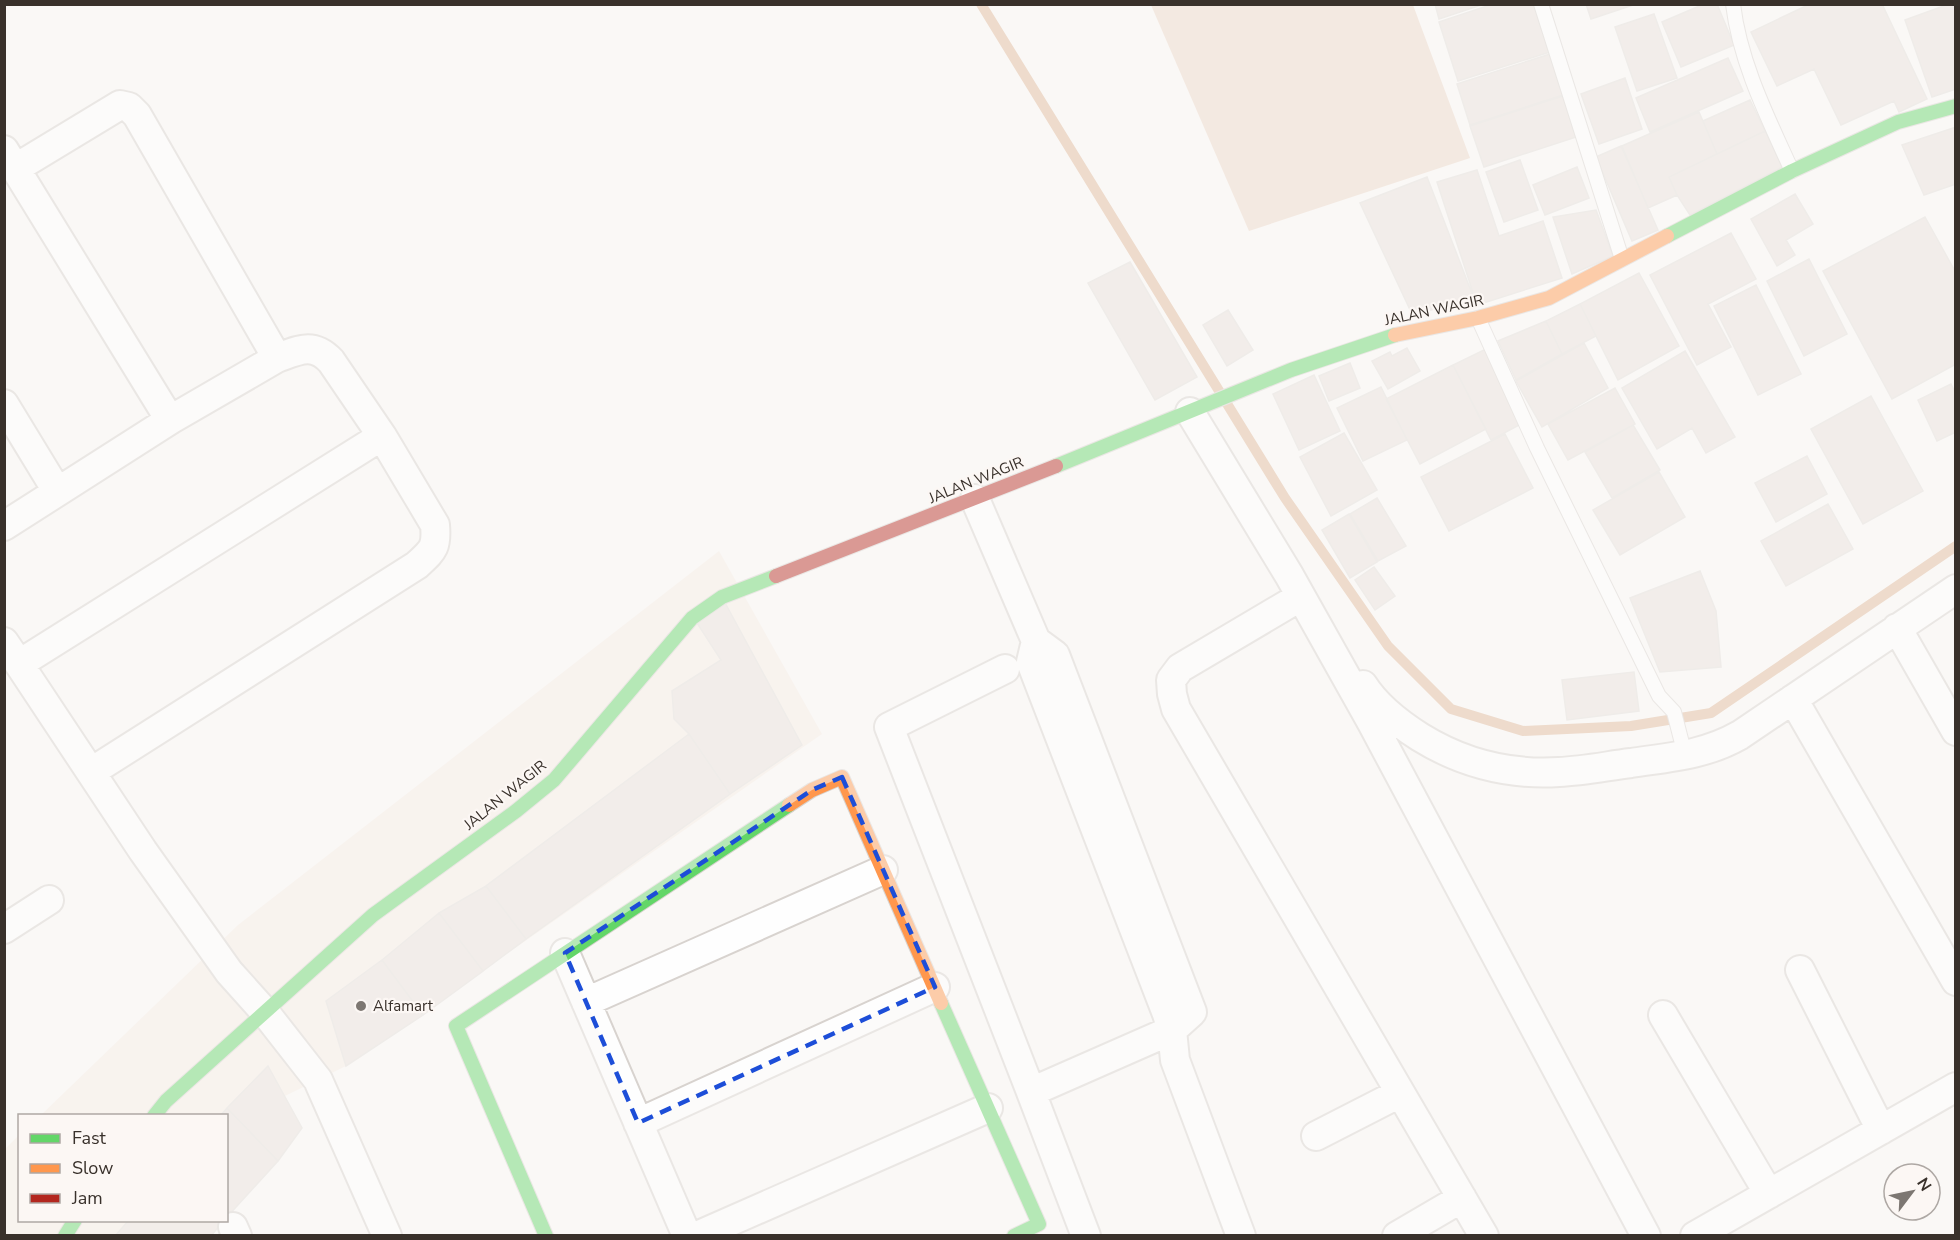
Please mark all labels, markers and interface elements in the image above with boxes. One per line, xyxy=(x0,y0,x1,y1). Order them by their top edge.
street label: JALAN WAGIR xyxy=(1382,290,1485,330)
street label: JALAN WAGIR xyxy=(925,452,1026,509)
street label: JALAN WAGIR xyxy=(459,756,550,835)
place label: Alfamart xyxy=(373,996,434,1016)
marker: Alfamart xyxy=(354,999,368,1013)
legend xyxy=(18,1114,228,1222)
text: Fast xyxy=(72,1126,107,1150)
text: Slow xyxy=(72,1156,113,1180)
north arrow xyxy=(1882,1162,1942,1222)
text: N xyxy=(1911,1174,1936,1195)
text: Jam xyxy=(71,1186,103,1210)

